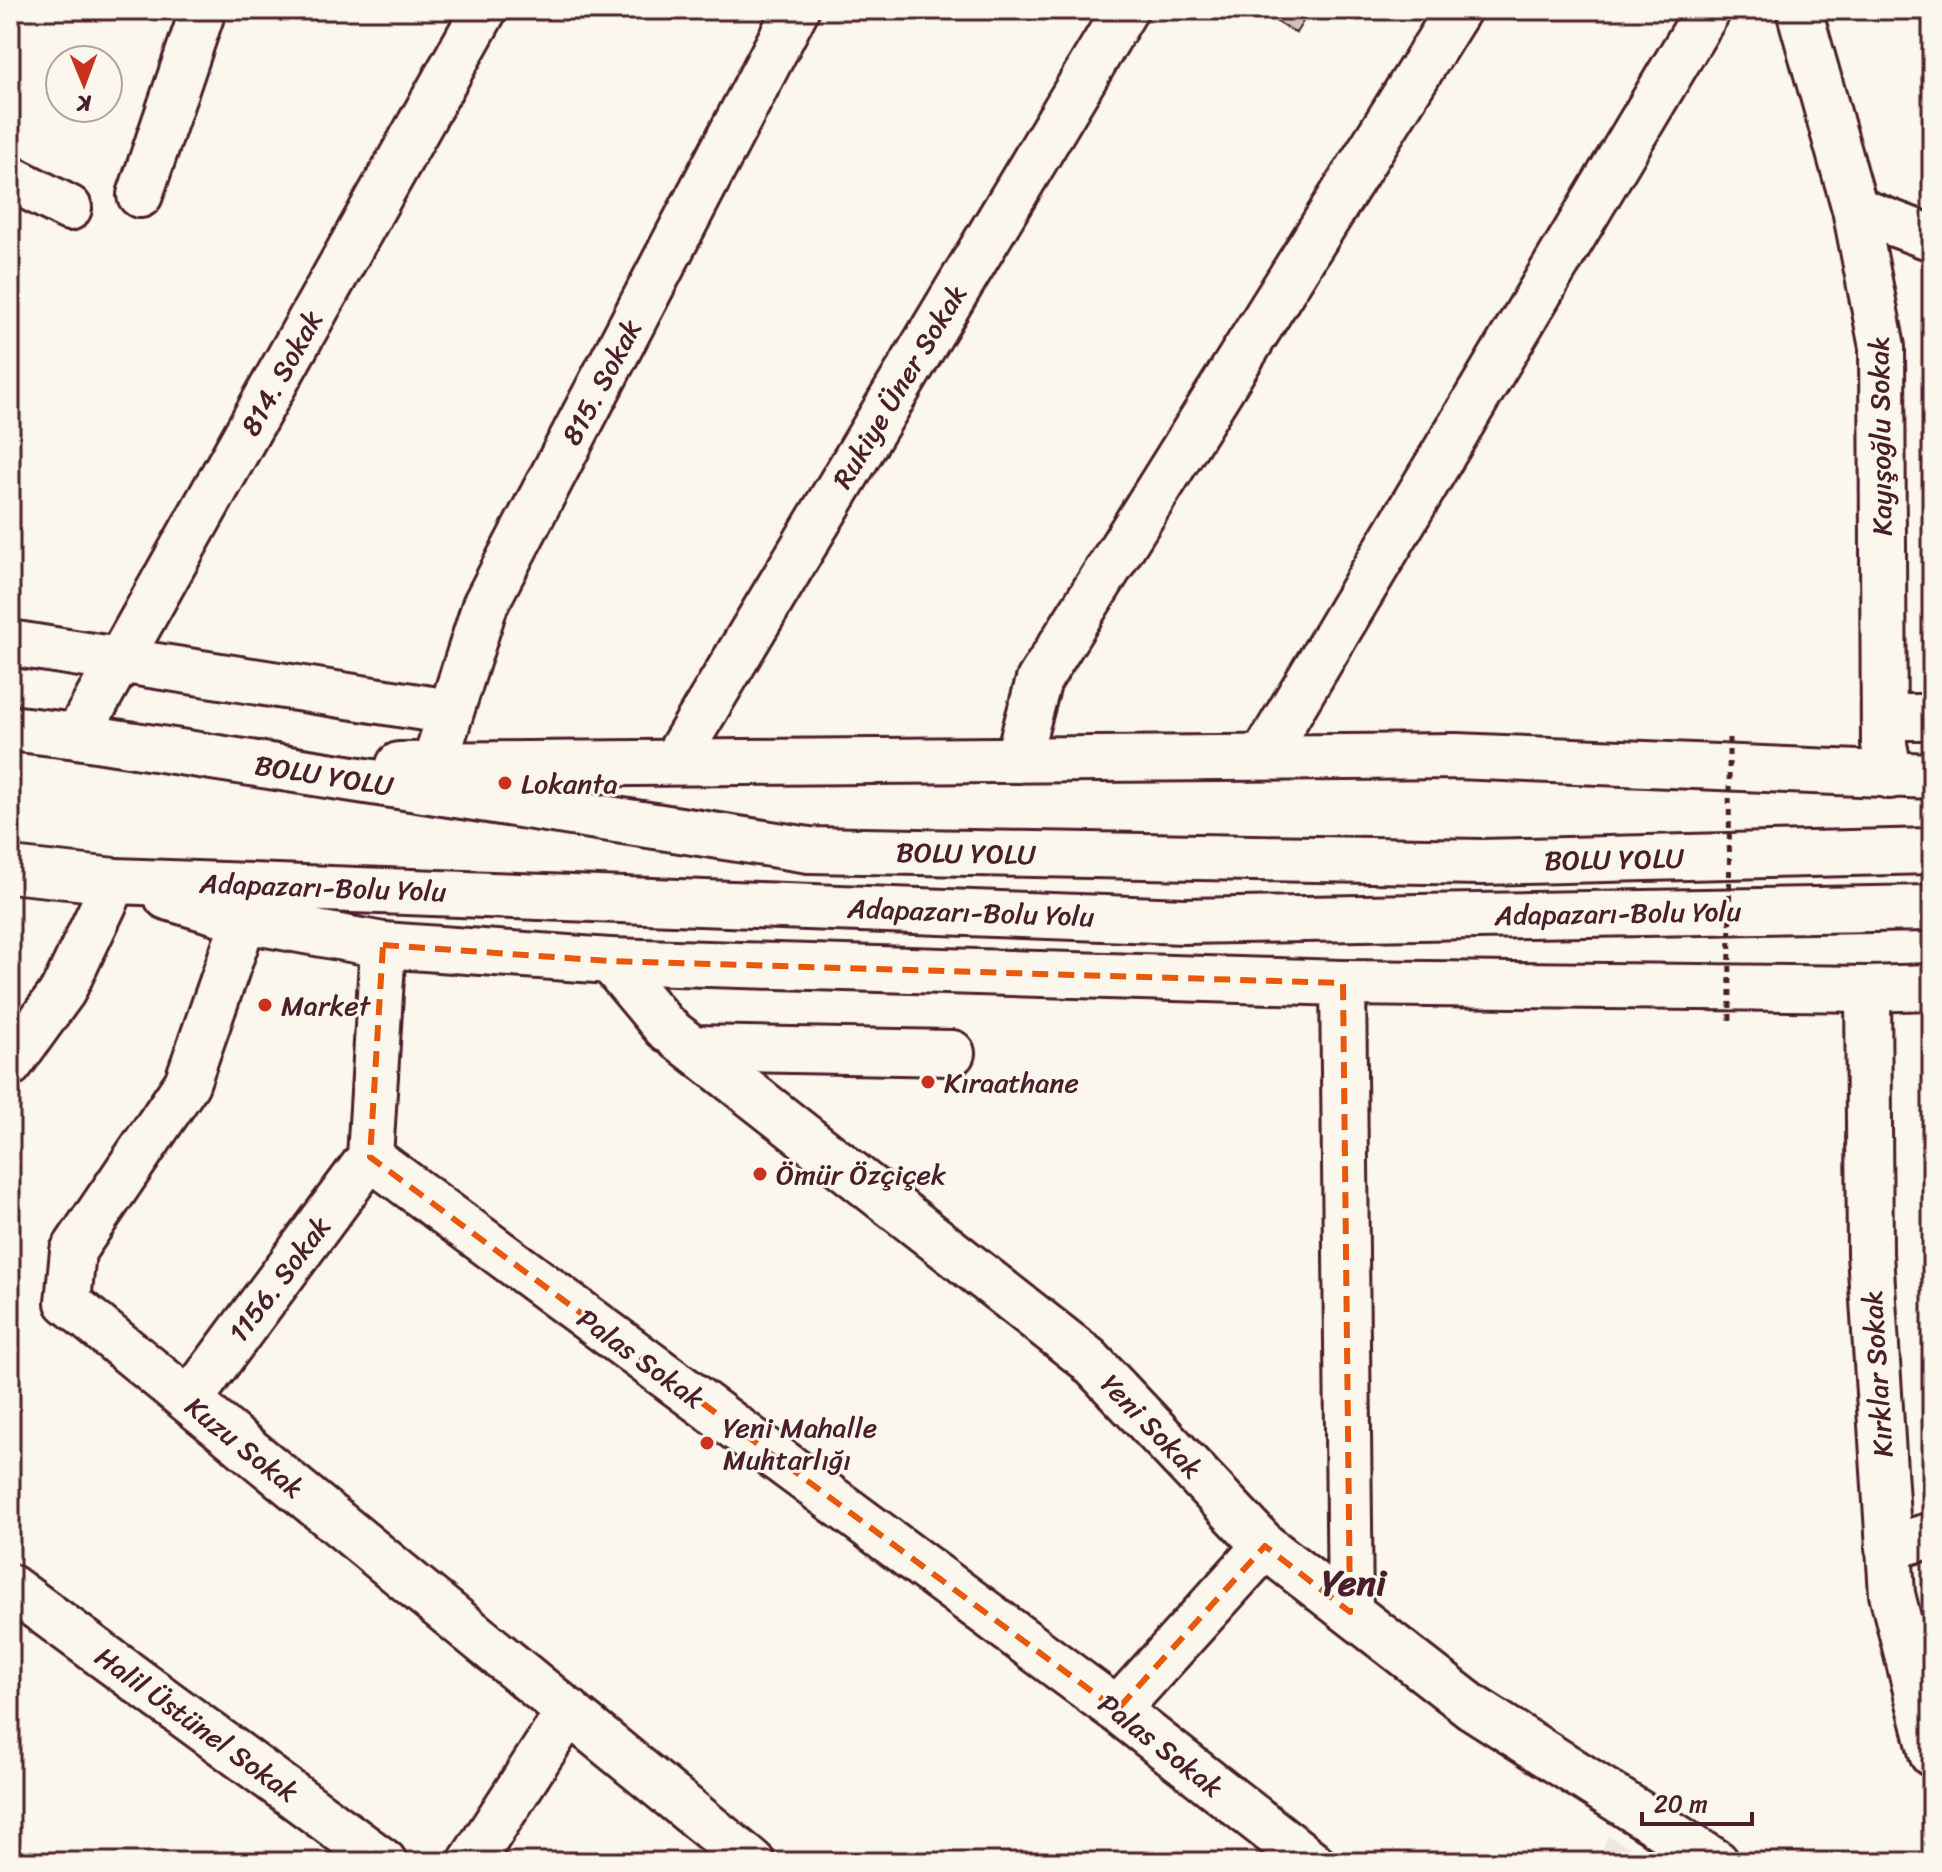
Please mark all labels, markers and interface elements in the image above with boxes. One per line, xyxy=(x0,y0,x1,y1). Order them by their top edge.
north arrow xyxy=(44,44,124,124)
text: K xyxy=(76,84,92,123)
street label: Rukiye Üner Sokak xyxy=(819,274,980,498)
street label: 814. Sokak xyxy=(227,301,336,445)
street label: 815. Sokak xyxy=(548,310,655,454)
street label: Kayışoğlu Sokak xyxy=(1854,336,1907,536)
street label: BOLU YOLU xyxy=(251,740,397,811)
place label: Lokanta xyxy=(521,759,618,808)
marker: Lokanta xyxy=(496,774,514,792)
street label: BOLU YOLU xyxy=(896,828,1037,879)
street label: BOLU YOLU xyxy=(1544,834,1685,885)
street label: Adapazarı-Bolu Yolu xyxy=(198,859,447,916)
street label: Adapazarı-Bolu Yolu xyxy=(846,884,1095,941)
street label: Adapazarı-Bolu Yolu xyxy=(1493,887,1742,940)
place label: Market xyxy=(281,981,372,1030)
marker: Market xyxy=(256,996,274,1014)
place label: Kıraathane xyxy=(944,1058,1079,1107)
marker: Kıraathane xyxy=(919,1073,937,1091)
place label: Ömür Özçiçek xyxy=(776,1150,946,1199)
marker: Ömür Özçiçek xyxy=(751,1165,769,1183)
street label: 1156. Sokak xyxy=(215,1205,344,1353)
street label: Kırklar Sokak xyxy=(1847,1289,1908,1459)
street label: Palas Sokak xyxy=(566,1295,715,1422)
street label: Yeni Sokak xyxy=(1088,1362,1215,1491)
street label: Kuzu Sokak xyxy=(174,1383,316,1511)
place label: Yeni Mahalle Muhtarlığı xyxy=(723,1403,877,1484)
marker: Yeni Mahalle Muhtarlığı xyxy=(698,1434,716,1452)
district label: Yeni xyxy=(1322,1551,1388,1615)
street label: Halil Üstünel Sokak xyxy=(84,1633,309,1816)
street label: Palas Sokak xyxy=(1087,1680,1234,1810)
scale bar xyxy=(1642,1776,1752,1826)
text: 20 m xyxy=(1654,1783,1708,1825)

